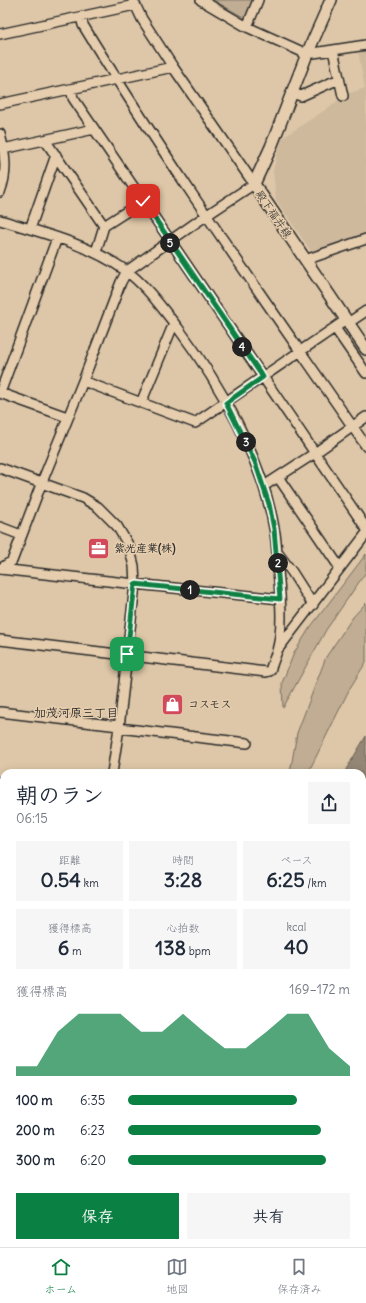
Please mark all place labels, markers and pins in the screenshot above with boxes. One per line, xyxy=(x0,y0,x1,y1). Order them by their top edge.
pin xyxy=(126,184,160,218)
pin: 5 xyxy=(160,233,180,253)
pin: 4 xyxy=(232,337,252,357)
pin: 3 xyxy=(236,432,256,452)
office icon: 紫光産業(株) xyxy=(86,535,112,561)
place label: 紫光産業(株) xyxy=(114,541,176,556)
pin: 2 xyxy=(268,553,288,573)
pin: 1 xyxy=(180,580,200,600)
pin xyxy=(110,637,144,671)
shop icon: コスモス xyxy=(159,691,185,717)
place label: コスモス xyxy=(188,697,232,711)

